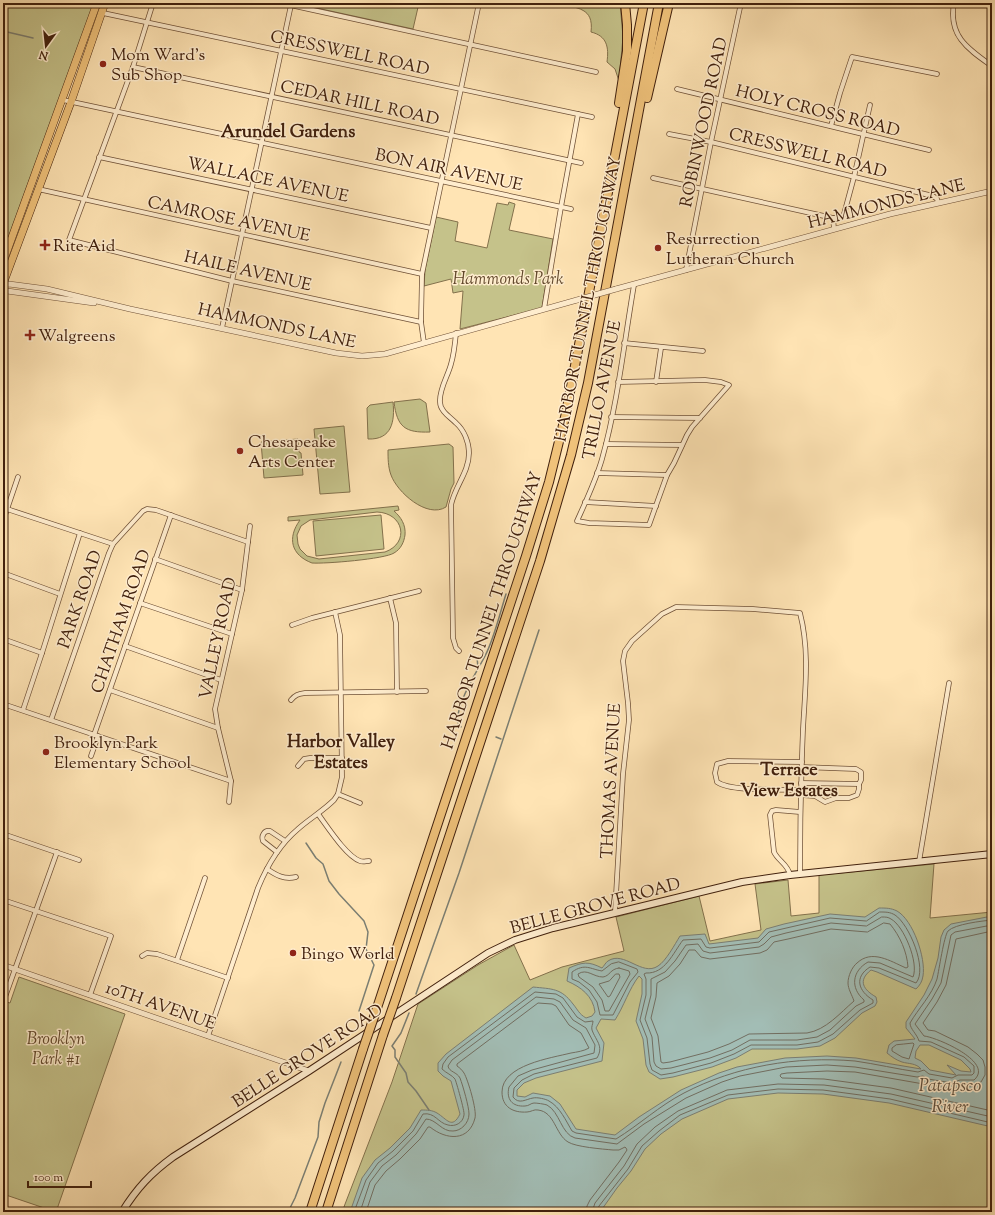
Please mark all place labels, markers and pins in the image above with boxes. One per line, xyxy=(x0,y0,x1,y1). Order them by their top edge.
place label: Mom Ward's Sub Shop xyxy=(111,44,206,88)
marker: Mom Ward's Sub Shop xyxy=(98,59,108,69)
place label: Resurrection Lutheran Church xyxy=(666,228,795,272)
place label: Rite Aid xyxy=(53,235,116,259)
marker: Rite Aid xyxy=(40,240,50,250)
marker: Resurrection Lutheran Church xyxy=(653,243,663,253)
place label: Walgreens xyxy=(38,325,116,349)
marker: Walgreens xyxy=(25,330,35,340)
place label: Chesapeake Arts Center xyxy=(248,431,336,475)
marker: Chesapeake Arts Center xyxy=(235,446,245,456)
place label: Brooklyn Park Elementary School xyxy=(54,732,191,776)
marker: Brooklyn Park Elementary School xyxy=(41,747,51,757)
place label: Bingo World xyxy=(301,943,395,967)
marker: Bingo World xyxy=(288,948,298,958)

